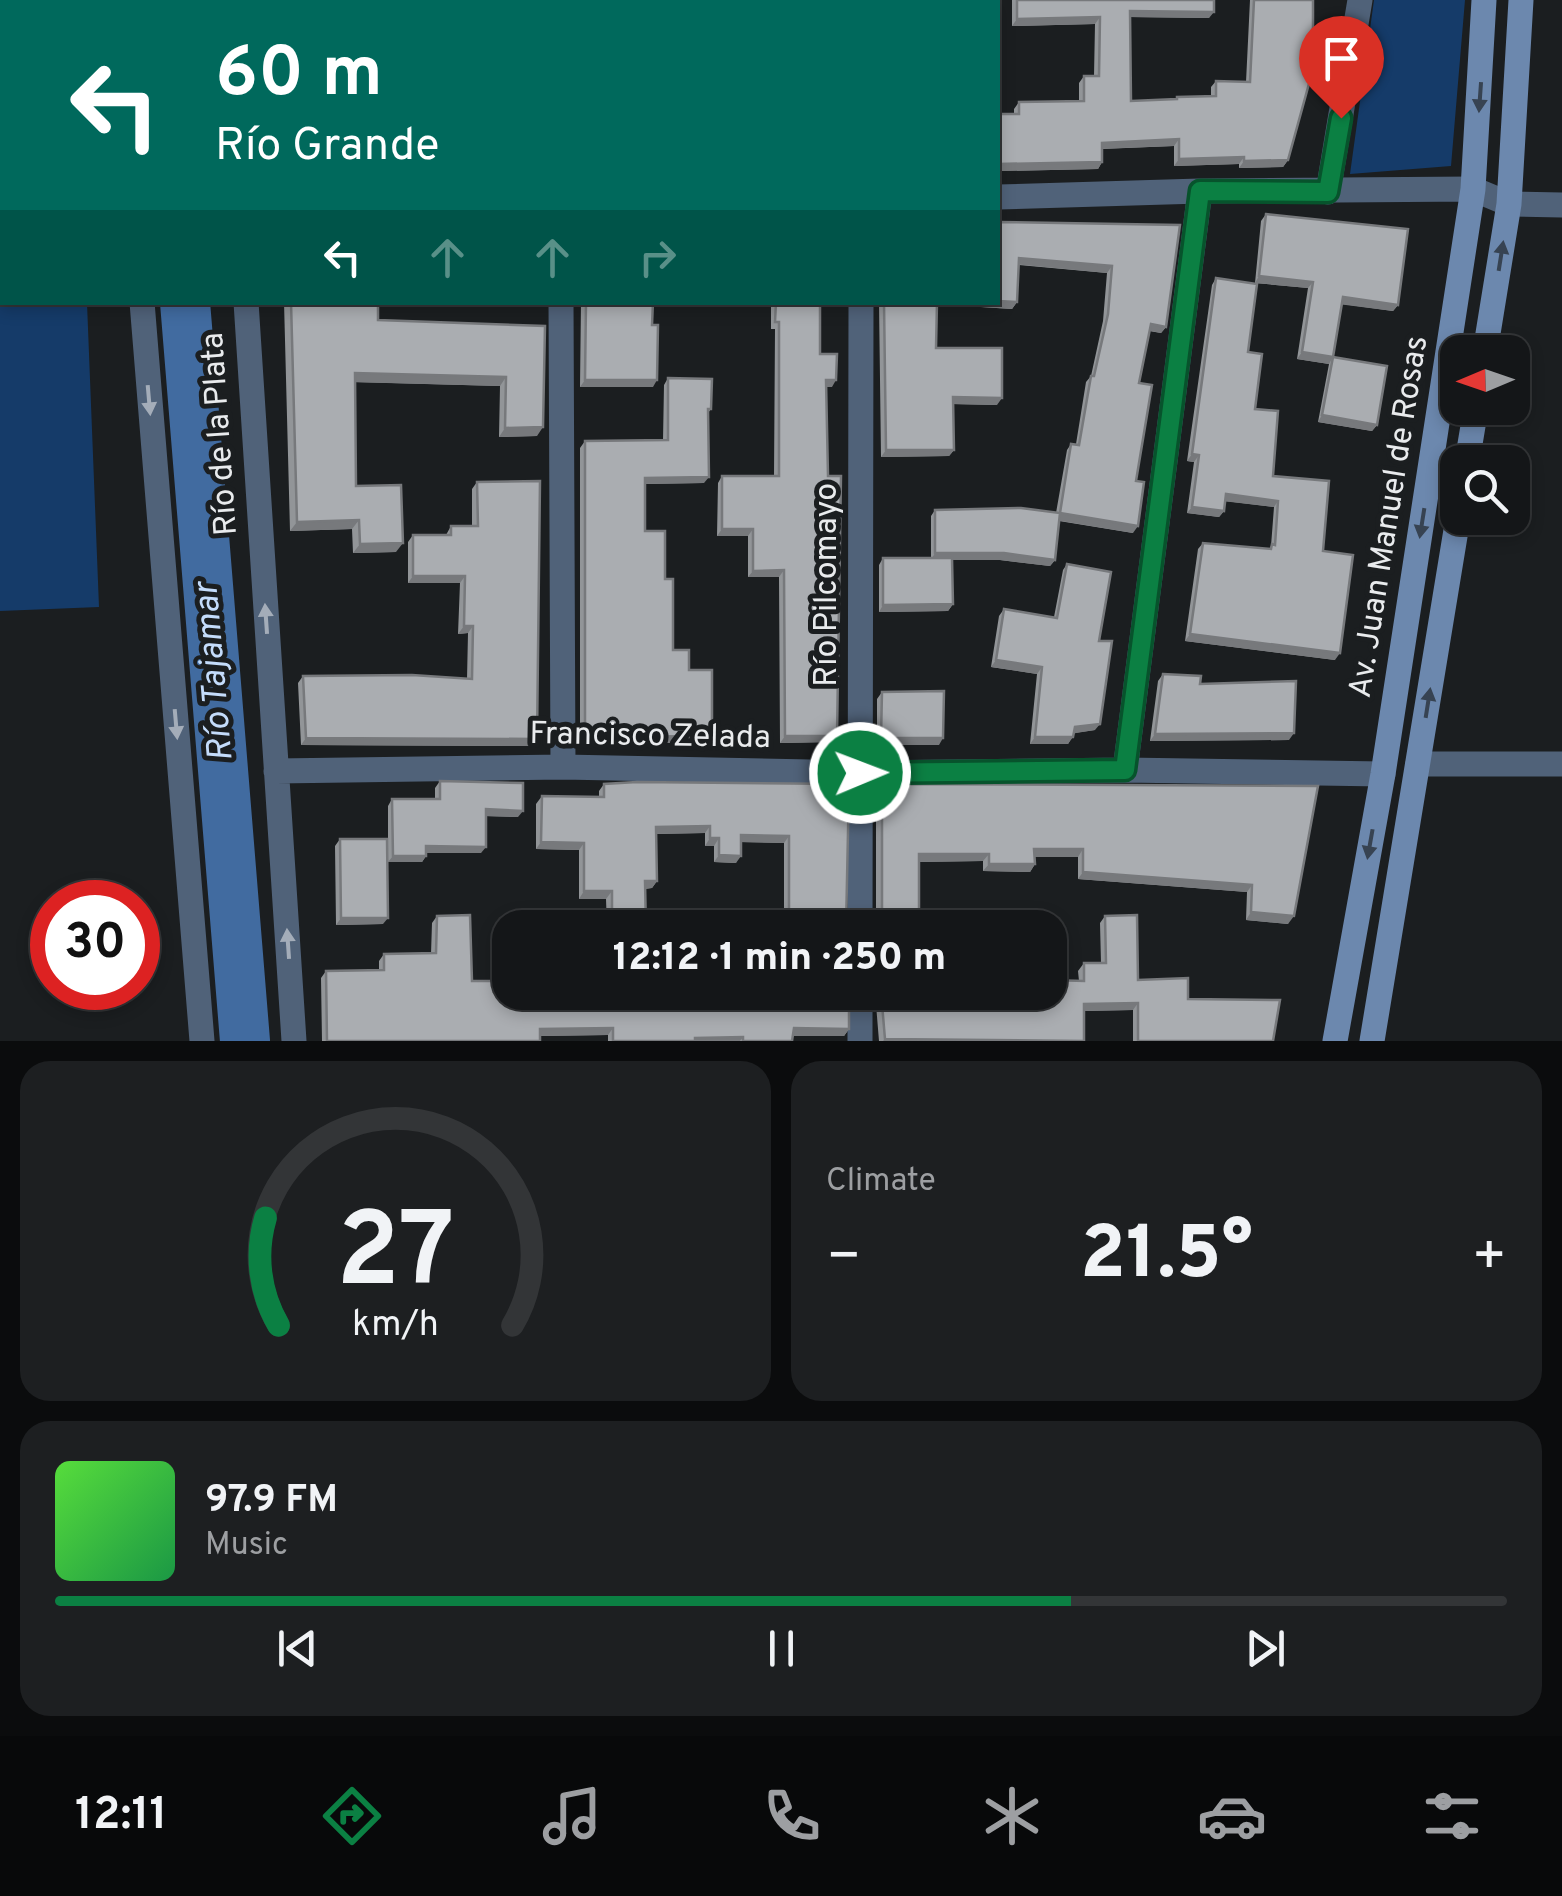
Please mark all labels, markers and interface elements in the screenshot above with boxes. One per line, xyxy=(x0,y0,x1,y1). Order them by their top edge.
pin xyxy=(1299,16,1384,119)
icon: arrive xyxy=(1314,31,1369,86)
text: 60 m xyxy=(215,32,383,121)
icon: left xyxy=(50,40,180,170)
one-way arrow xyxy=(1471,82,1487,114)
text: Río Grande xyxy=(215,119,439,176)
icon: left xyxy=(315,230,370,285)
icon: ahead xyxy=(420,230,475,285)
icon: ahead xyxy=(525,230,580,285)
icon: right xyxy=(630,230,685,285)
one-way arrow xyxy=(1494,240,1509,272)
street label: Río de la Plata xyxy=(194,331,248,537)
street label: Av. Juan Manuel de Rosas xyxy=(1342,333,1438,701)
north arrow xyxy=(1440,335,1530,425)
map controls xyxy=(1440,335,1530,535)
one-way arrow xyxy=(142,384,158,416)
button: search xyxy=(1440,445,1530,535)
street label: Río Pilcomayo xyxy=(808,483,848,687)
one-way arrow xyxy=(1414,508,1430,540)
water label: Río Tajamar xyxy=(185,578,245,763)
one-way arrow xyxy=(258,603,274,635)
one-way arrow xyxy=(1421,687,1436,718)
one-way arrow xyxy=(168,708,184,740)
street label: Francisco Zelada xyxy=(529,715,771,759)
position arrow xyxy=(808,721,912,825)
one-way arrow xyxy=(1362,829,1377,860)
speed limit sign: 30 xyxy=(30,880,160,1010)
one-way arrow xyxy=(279,927,295,959)
text: 12:12 · 1 min · 250 m xyxy=(613,935,946,984)
text: Climate xyxy=(826,1162,936,1202)
text: 27 xyxy=(336,1191,455,1323)
text: 21.5° xyxy=(1080,1210,1253,1305)
text: − xyxy=(826,1224,861,1294)
text: + xyxy=(1472,1224,1507,1294)
text: km/h xyxy=(352,1303,439,1349)
text: 97.9 FM xyxy=(205,1477,338,1526)
text: Music xyxy=(205,1526,288,1566)
icon: previous xyxy=(270,1621,325,1676)
icon: pause xyxy=(754,1621,809,1676)
icon: next xyxy=(1238,1621,1293,1676)
icon: directions xyxy=(317,1781,387,1851)
icon: music xyxy=(537,1781,607,1851)
icon: phone xyxy=(757,1781,827,1851)
icon: climate xyxy=(977,1781,1047,1851)
icon: car xyxy=(1197,1781,1267,1851)
icon: filters xyxy=(1417,1781,1487,1851)
text: 12:11 xyxy=(75,1788,167,1845)

